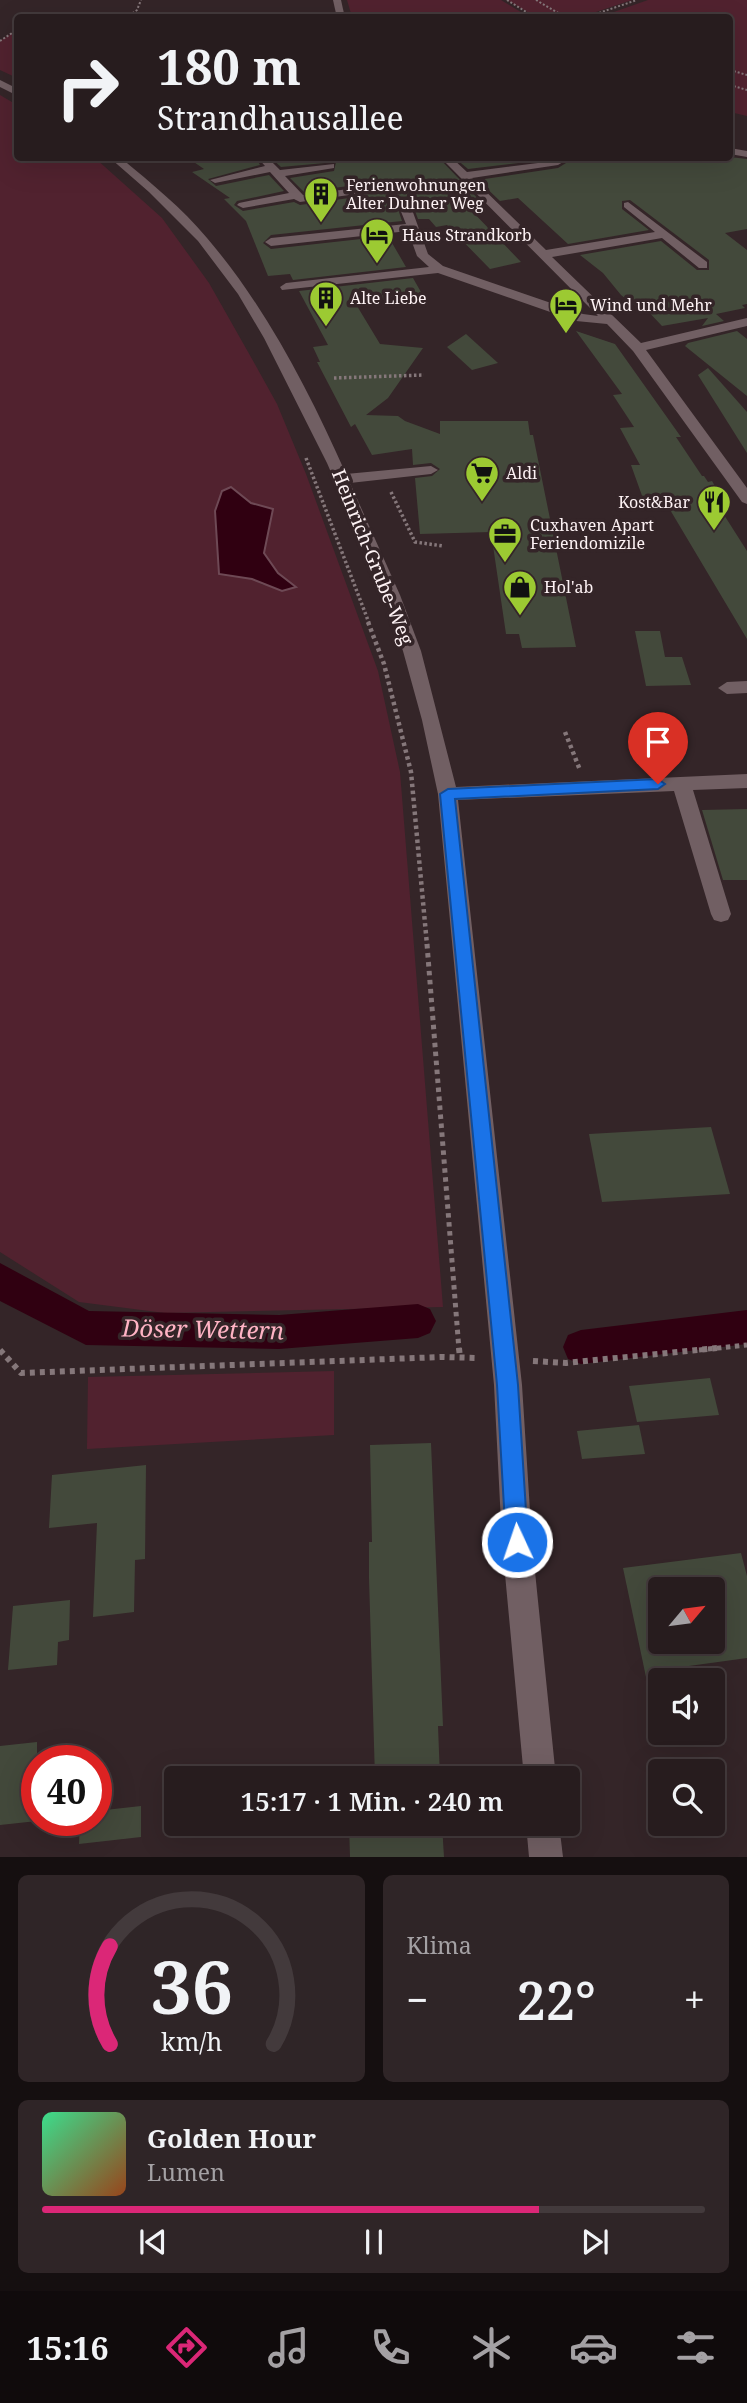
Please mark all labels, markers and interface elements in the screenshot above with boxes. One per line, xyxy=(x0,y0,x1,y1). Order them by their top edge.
text: 180 m xyxy=(157,33,301,99)
icon: right xyxy=(42,42,133,133)
text: Strandhausallee xyxy=(157,96,404,139)
place label: Ferienwohnungen Alter Duhner Weg xyxy=(346,174,486,214)
building icon: Ferienwohnungen Alter Duhner Weg xyxy=(302,175,340,224)
hotel icon: Haus Strandkorb xyxy=(358,216,396,265)
place label: Haus Strandkorb xyxy=(402,224,532,246)
building icon: Alte Liebe xyxy=(307,279,345,328)
hotel icon: Wind und Mehr xyxy=(547,286,585,335)
place label: Alte Liebe xyxy=(350,287,427,309)
place label: Wind und Mehr xyxy=(590,294,712,316)
supermarket icon: Aldi xyxy=(463,454,501,503)
place label: Aldi xyxy=(506,462,537,484)
street label: Heinrich-Grube-Weg xyxy=(326,465,420,649)
restaurant icon: Kost&Bar xyxy=(695,483,733,532)
place label: Kost&Bar xyxy=(618,491,690,513)
place label: Cuxhaven Apart Feriendomizile xyxy=(530,514,654,554)
office icon: Cuxhaven Apart Feriendomizile xyxy=(486,515,524,564)
shop icon: Hol'ab xyxy=(501,568,539,617)
place label: Hol'ab xyxy=(544,576,593,598)
pin xyxy=(628,712,688,784)
icon: arrive xyxy=(639,723,677,761)
water label: Döser Wettern xyxy=(121,1311,284,1346)
position arrow xyxy=(480,1505,554,1579)
north arrow xyxy=(648,1577,724,1654)
map controls xyxy=(648,1577,725,1836)
button: sound xyxy=(648,1668,725,1745)
speed limit sign: 40 xyxy=(21,1745,112,1836)
button: search xyxy=(648,1759,725,1836)
text: 15:17 · 1 Min. · 240 m xyxy=(241,1783,503,1819)
text: Klima xyxy=(407,1929,472,1961)
text: 36 xyxy=(150,1937,232,2036)
text: 22° xyxy=(516,1964,596,2035)
text: − xyxy=(407,1973,429,2025)
text: + xyxy=(684,1973,705,2025)
text: km/h xyxy=(161,2024,222,2058)
text: Golden Hour xyxy=(147,2120,316,2156)
text: Lumen xyxy=(147,2156,225,2188)
icon: previous xyxy=(134,2223,172,2261)
icon: pause xyxy=(355,2223,393,2261)
icon: next xyxy=(576,2223,614,2261)
icon: directions xyxy=(162,2323,211,2372)
icon: music xyxy=(264,2323,313,2372)
icon: phone xyxy=(366,2323,415,2372)
icon: climate xyxy=(467,2323,516,2372)
icon: car xyxy=(569,2323,618,2372)
icon: filters xyxy=(671,2323,720,2372)
text: 15:16 xyxy=(26,2326,109,2369)

